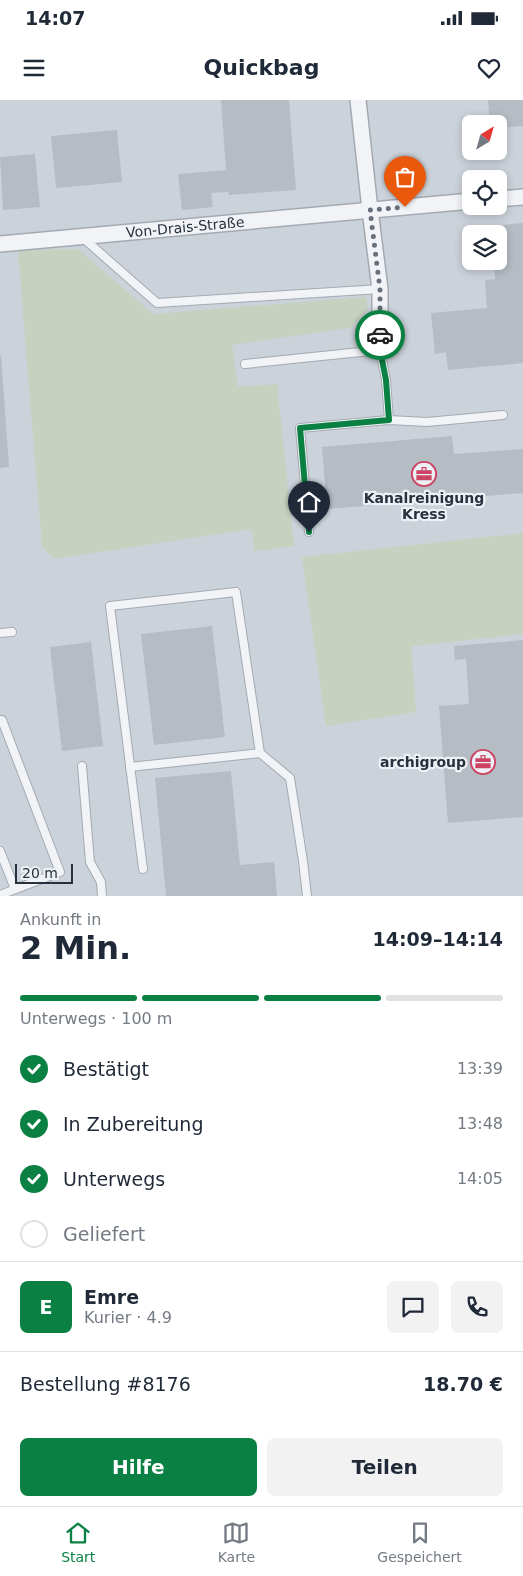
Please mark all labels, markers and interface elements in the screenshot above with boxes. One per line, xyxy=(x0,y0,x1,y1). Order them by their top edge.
text: 14:07 xyxy=(25,7,85,29)
icon: menu xyxy=(20,54,48,82)
icon: heart xyxy=(475,54,503,82)
text: Quickbag xyxy=(204,55,319,80)
north arrow xyxy=(462,115,508,160)
map controls xyxy=(462,115,507,270)
pin xyxy=(384,156,426,207)
icon: bag xyxy=(391,163,419,191)
button: locate xyxy=(462,170,507,215)
street label: Von-Drais-Straße xyxy=(125,214,245,240)
button: layers xyxy=(462,225,507,270)
courier xyxy=(355,310,405,360)
icon: car xyxy=(366,321,394,349)
office icon: Kanalreinigung Kress xyxy=(411,461,437,487)
pin xyxy=(288,481,330,532)
icon: home xyxy=(295,488,323,516)
place label: Kanalreinigung Kress xyxy=(364,490,484,522)
office icon: archigroup xyxy=(470,749,496,775)
place label: archigroup xyxy=(380,754,466,770)
scale bar xyxy=(15,861,72,884)
text: 20 m xyxy=(22,865,58,881)
text: Ankunft in xyxy=(20,910,101,929)
text: 14:09–14:14 xyxy=(373,928,503,950)
text: 2 Min. xyxy=(20,929,131,967)
text: Unterwegs · 100 m xyxy=(20,1009,172,1028)
icon: check xyxy=(20,1055,48,1083)
text: Bestätigt xyxy=(63,1058,149,1080)
text: 13:39 xyxy=(457,1059,503,1078)
icon: check xyxy=(20,1110,48,1138)
text: In Zubereitung xyxy=(63,1113,203,1135)
text: 13:48 xyxy=(457,1114,503,1133)
icon: check xyxy=(20,1165,48,1193)
text: Unterwegs xyxy=(63,1168,165,1190)
text: 14:05 xyxy=(457,1169,503,1188)
text: Geliefert xyxy=(63,1223,145,1245)
button: chat xyxy=(387,1281,439,1333)
button: phone xyxy=(451,1281,503,1333)
text: Emre xyxy=(84,1286,139,1308)
text: E xyxy=(40,1296,52,1318)
text: Kurier · 4.9 xyxy=(84,1308,172,1327)
text: Bestellung #8176 xyxy=(20,1373,191,1395)
text: 18.70 € xyxy=(423,1373,503,1395)
button: Hilfe xyxy=(20,1438,257,1496)
button: Teilen xyxy=(267,1438,503,1496)
tab: Start xyxy=(61,1519,95,1565)
tab: Karte xyxy=(218,1519,255,1565)
tab: Gespeichert xyxy=(377,1519,462,1565)

